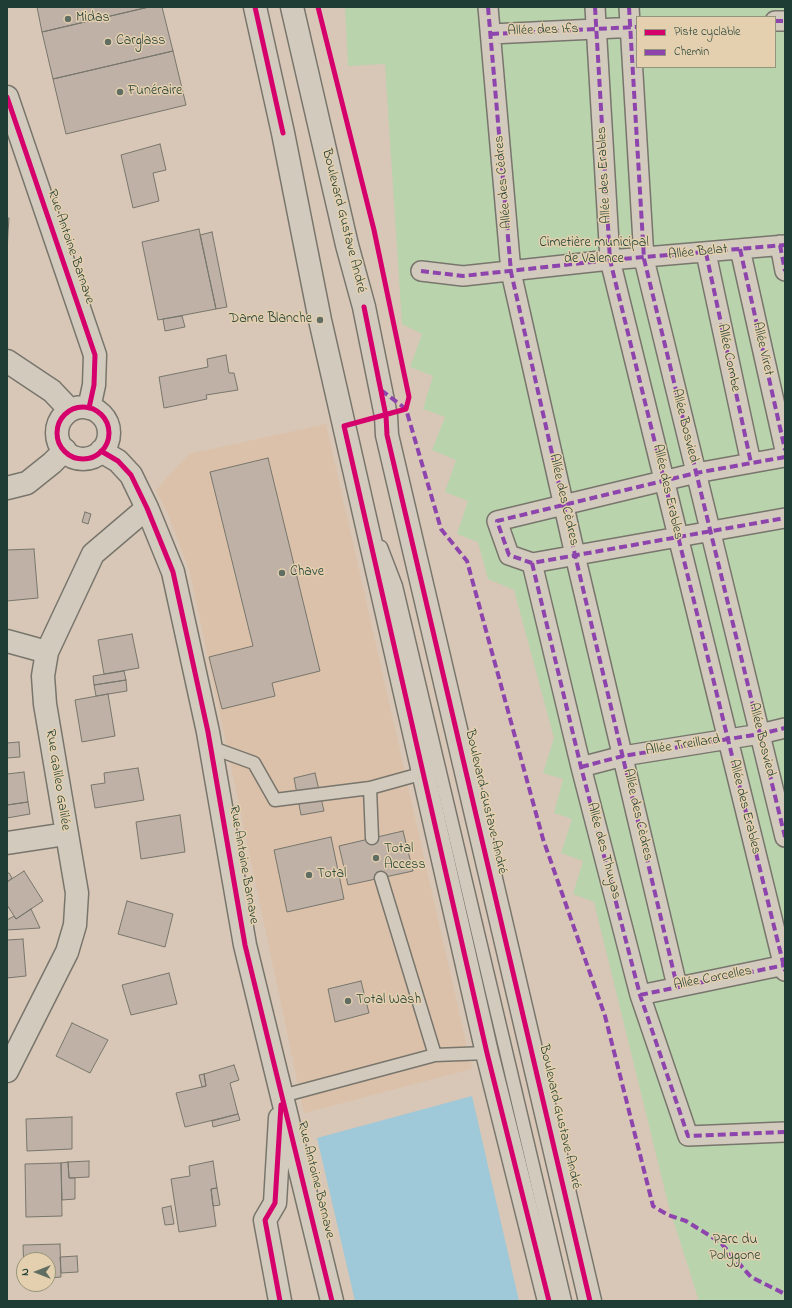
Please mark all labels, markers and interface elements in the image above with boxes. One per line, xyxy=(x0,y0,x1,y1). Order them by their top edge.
place label: Midas xyxy=(76,11,110,27)
marker: Midas xyxy=(63,14,73,24)
legend xyxy=(636,16,776,68)
street label: Allée des Ifs xyxy=(507,21,579,41)
text: Piste cyclable xyxy=(674,23,740,41)
place label: Carglass xyxy=(116,34,165,50)
marker: Carglass xyxy=(103,37,113,47)
text: Chemin xyxy=(674,43,709,61)
place label: Funéraire xyxy=(128,84,182,100)
marker: Funéraire xyxy=(115,87,125,97)
street label: Allée des Erables xyxy=(594,126,616,224)
street label: Allée des Cèdres xyxy=(492,135,516,229)
street label: Boulevard Gustave André xyxy=(317,147,369,295)
street label: Rue Antoine Barnave xyxy=(43,188,97,306)
park label: Cimetière municipal de Valence xyxy=(539,236,649,268)
street label: Allée Belat xyxy=(667,242,729,264)
place label: Dame Blanche xyxy=(229,312,312,328)
marker: Dame Blanche xyxy=(315,315,325,325)
street label: Allée Viret xyxy=(748,321,776,377)
street label: Allée Combe xyxy=(713,323,743,393)
street label: Allée Bosvied xyxy=(667,387,701,465)
street label: Allée des Erables xyxy=(648,443,686,541)
street label: Allée des Cèdres xyxy=(544,452,582,548)
place label: Chave xyxy=(290,565,324,581)
marker: Chave xyxy=(277,568,287,578)
street label: Allée Bosvied xyxy=(744,701,778,779)
street label: Rue Galileo Galilée xyxy=(41,728,73,832)
street label: Boulevard Gustave André xyxy=(460,728,510,876)
street label: Allée Treillard xyxy=(645,732,721,760)
street label: Allée des Erables xyxy=(724,758,764,856)
street label: Allée des Cèdres xyxy=(618,767,656,863)
street label: Allée des Thuyas xyxy=(582,801,624,901)
street label: Rue Antoine Barnave xyxy=(224,804,262,926)
place label: Total Access xyxy=(384,842,426,874)
marker: Total Access xyxy=(371,853,381,863)
place label: Total xyxy=(317,867,346,883)
marker: Total xyxy=(304,870,314,880)
street label: Allée Corcelles xyxy=(672,963,754,995)
place label: Total Wash xyxy=(356,993,421,1009)
marker: Total Wash xyxy=(343,996,353,1006)
street label: Boulevard Gustave André xyxy=(534,1043,584,1191)
street label: Rue Antoine Barnave xyxy=(292,1120,338,1240)
park label: Parc du Polygone xyxy=(709,1233,761,1266)
north arrow xyxy=(16,1252,56,1292)
text: N xyxy=(17,1268,33,1276)

